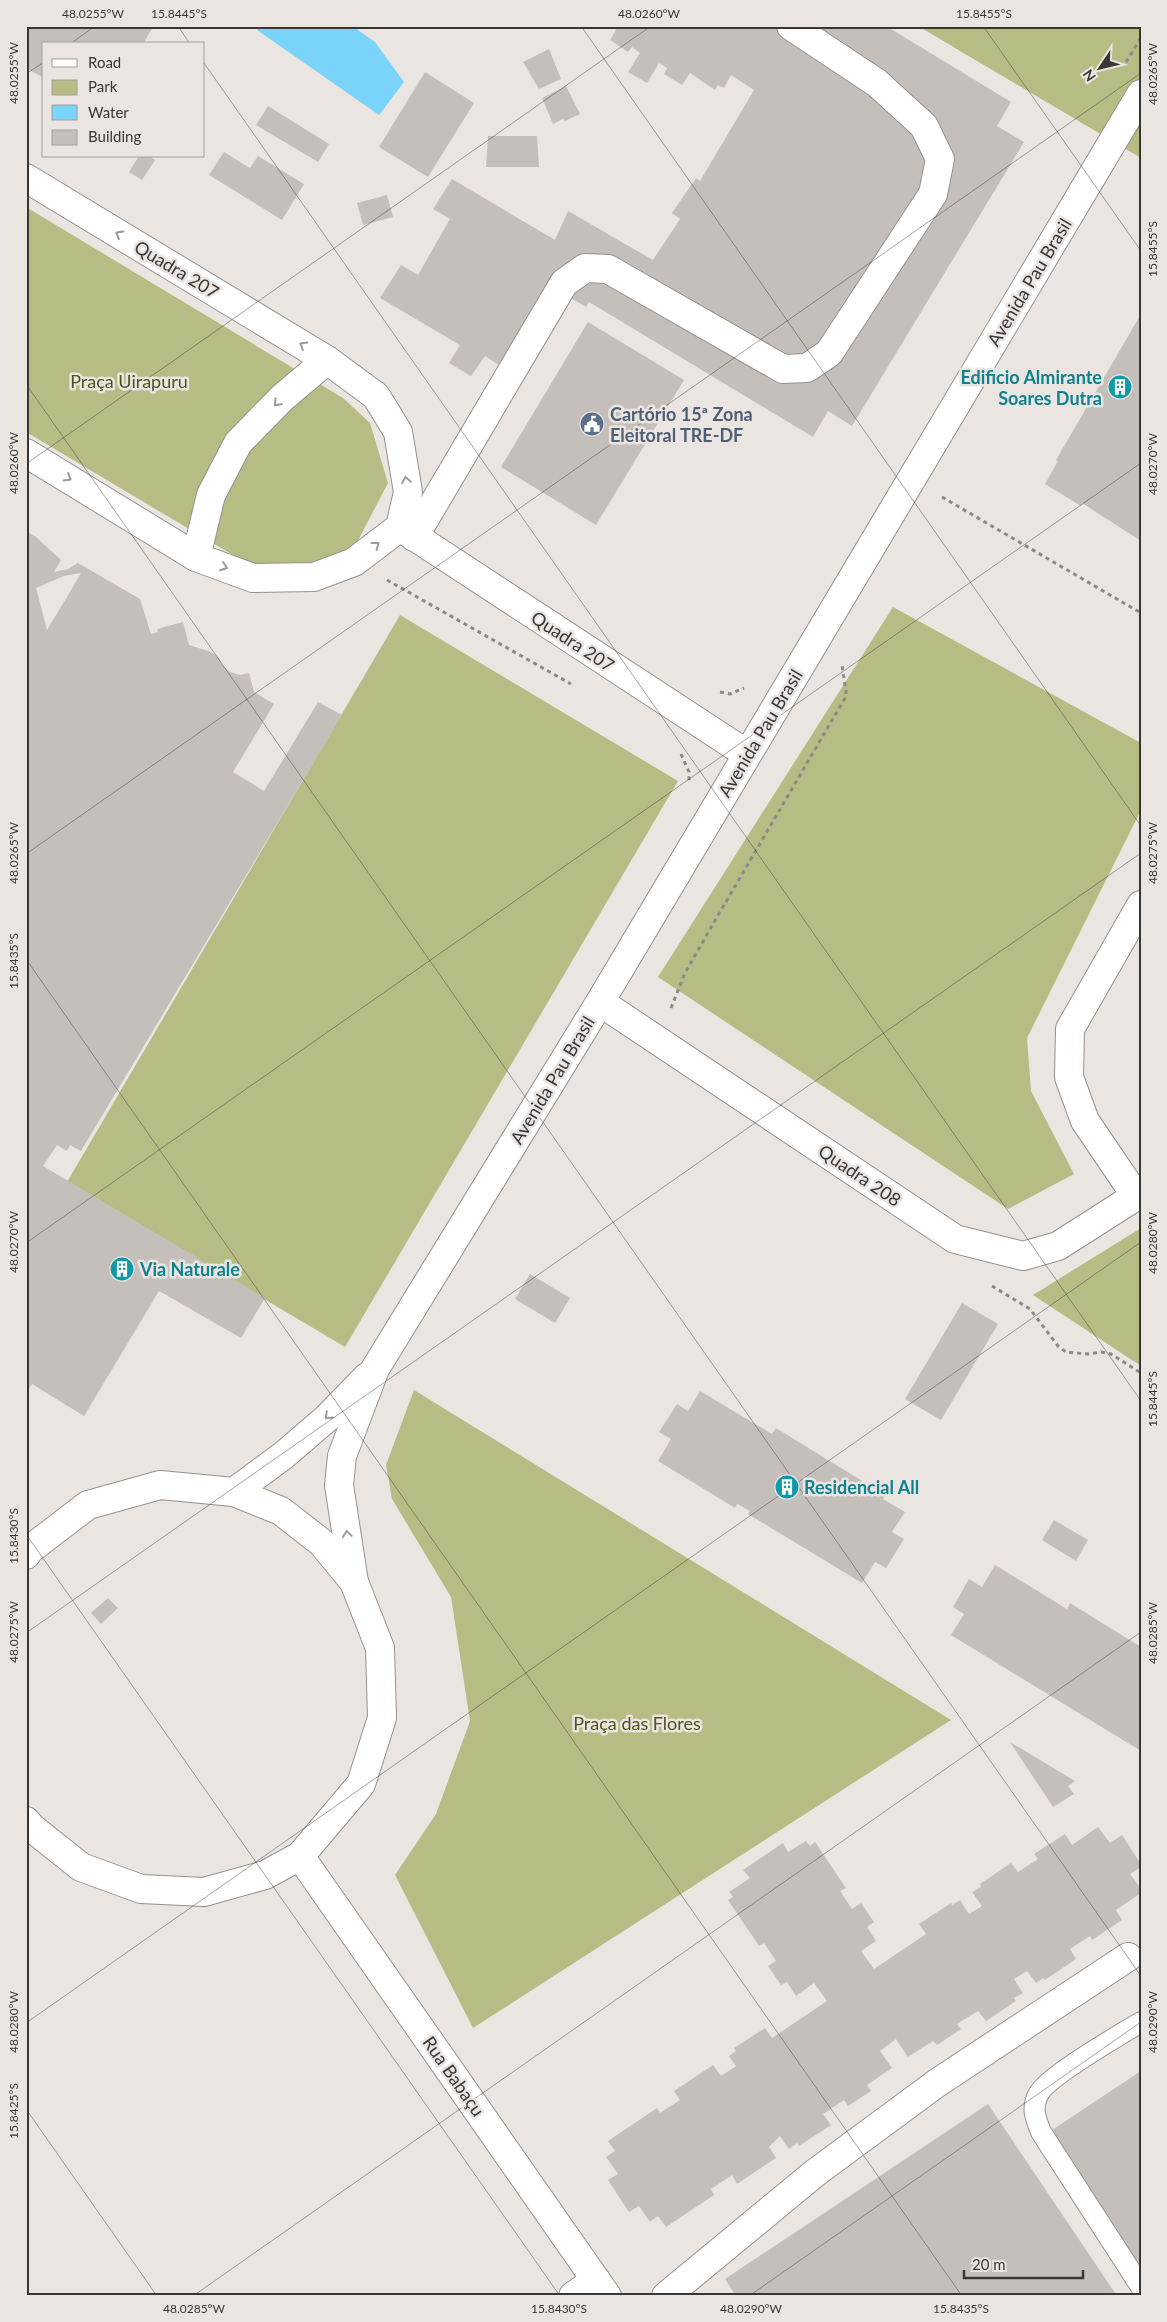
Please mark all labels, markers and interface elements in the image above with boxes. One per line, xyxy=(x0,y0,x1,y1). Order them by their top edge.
text: 48.0255°W xyxy=(62,6,125,21)
text: 15.8445°S xyxy=(151,6,207,21)
text: 48.0260°W xyxy=(618,6,681,21)
text: 15.8455°S xyxy=(956,6,1012,21)
text: 48.0255°W xyxy=(6,41,21,104)
legend xyxy=(42,42,205,158)
north arrow xyxy=(1074,42,1124,92)
text: 48.0265°W xyxy=(1145,42,1160,105)
text: Road xyxy=(88,53,121,71)
text: N xyxy=(1079,66,1099,85)
text: Park xyxy=(88,77,118,95)
text: Water xyxy=(88,103,129,121)
text: Building xyxy=(88,127,141,145)
street label: Avenida Pau Brasil xyxy=(982,214,1076,350)
text: 15.8455°S xyxy=(1145,221,1160,277)
one-way arrow xyxy=(115,230,124,240)
street label: Quadra 207 xyxy=(131,235,223,303)
one-way arrow xyxy=(299,341,308,351)
place label: Edificio Almirante Soares Dutra xyxy=(960,366,1102,409)
park label: Praça Uirapuru xyxy=(70,370,188,392)
building icon: Edificio Almirante Soares Dutra xyxy=(1107,374,1133,400)
one-way arrow xyxy=(274,397,283,406)
place label: Cartório 15ª Zona Eleitoral TRE-DF xyxy=(610,403,753,446)
public building icon: Cartório 15ª Zona Eleitoral TRE-DF xyxy=(579,411,605,437)
text: 48.0260°W xyxy=(6,431,21,494)
text: 48.0270°W xyxy=(1145,432,1160,495)
one-way arrow xyxy=(62,472,71,482)
one-way arrow xyxy=(401,475,411,484)
one-way arrow xyxy=(370,542,380,551)
one-way arrow xyxy=(219,561,228,571)
street label: Quadra 207 xyxy=(527,606,619,676)
street label: Avenida Pau Brasil xyxy=(713,665,807,801)
text: 48.0265°W xyxy=(6,821,21,884)
text: 48.0275°W xyxy=(1145,821,1160,884)
text: 15.8435°S xyxy=(6,933,21,989)
street label: Avenida Pau Brasil xyxy=(505,1012,599,1148)
street label: Quadra 208 xyxy=(815,1139,905,1211)
text: 48.0270°W xyxy=(6,1210,21,1273)
text: 48.0280°W xyxy=(1145,1211,1160,1274)
building icon: Via Naturale xyxy=(109,1256,135,1282)
place label: Via Naturale xyxy=(139,1258,240,1280)
text: 15.8445°S xyxy=(1145,1371,1160,1427)
one-way arrow xyxy=(325,1410,334,1419)
building icon: Residencial All xyxy=(774,1474,800,1500)
place label: Residencial All xyxy=(804,1476,919,1498)
text: 15.8430°S xyxy=(6,1508,21,1564)
one-way arrow xyxy=(342,1529,352,1538)
text: 48.0275°W xyxy=(6,1600,21,1663)
text: 48.0285°W xyxy=(1145,1601,1160,1664)
park label: Praça das Flores xyxy=(573,1712,701,1734)
text: 48.0280°W xyxy=(6,1990,21,2053)
text: 48.0290°W xyxy=(1145,1990,1160,2053)
street label: Rua Babaçu xyxy=(418,2032,490,2120)
text: 15.8425°S xyxy=(6,2083,21,2139)
scale bar xyxy=(964,2247,1083,2279)
text: 20 m xyxy=(972,2255,1006,2273)
text: 48.0285°W xyxy=(163,2301,226,2316)
text: 15.8430°S xyxy=(531,2301,587,2316)
text: 48.0290°W xyxy=(720,2301,783,2316)
text: 15.8435°S xyxy=(933,2301,989,2316)

